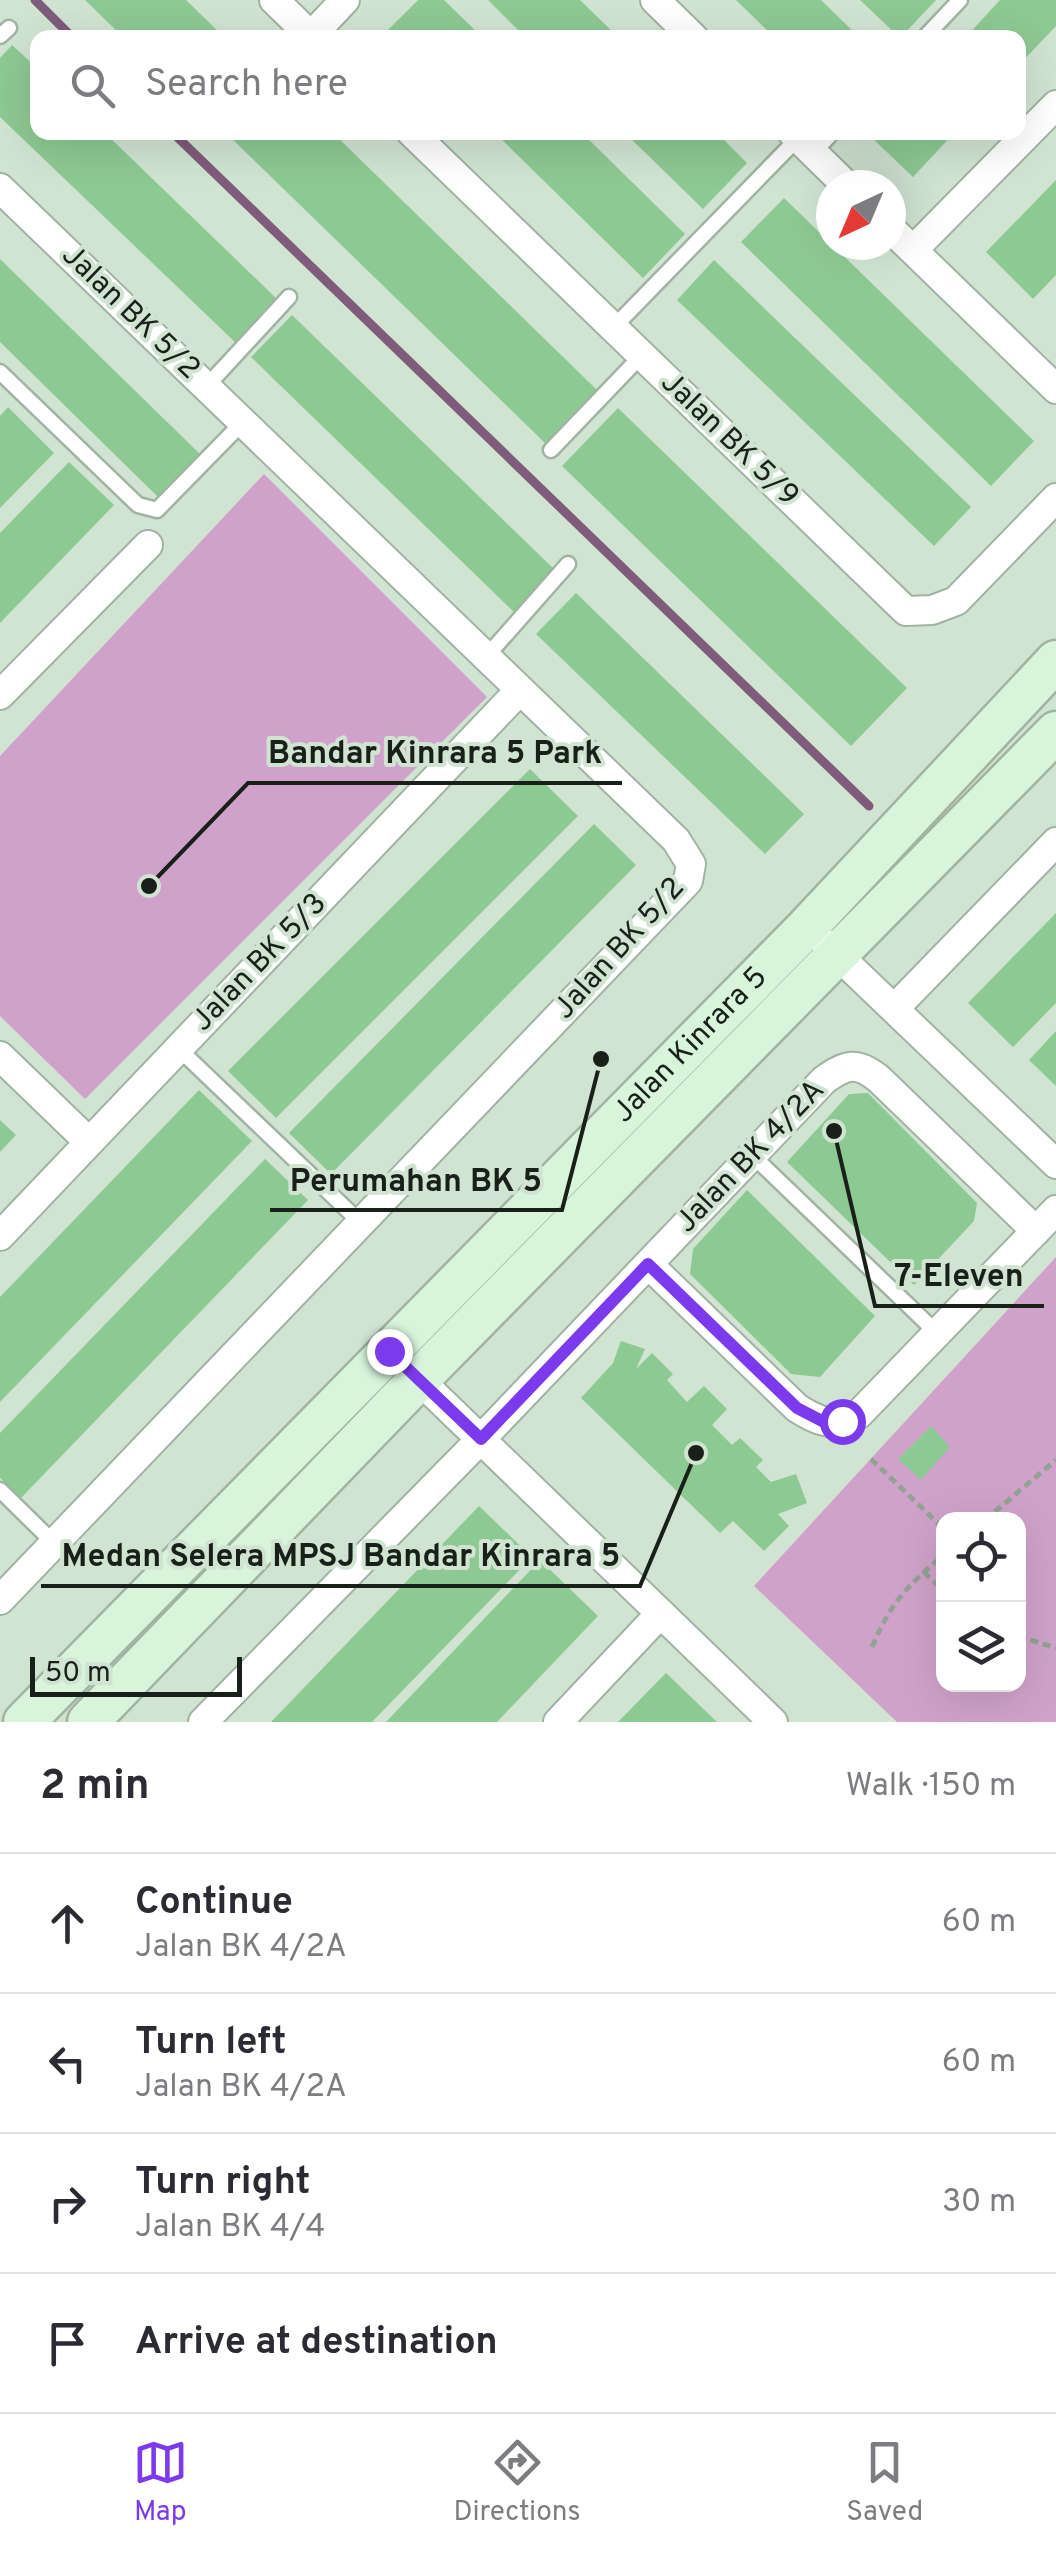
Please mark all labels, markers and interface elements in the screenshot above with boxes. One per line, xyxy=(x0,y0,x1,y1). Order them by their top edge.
search box xyxy=(30,30,1026,140)
icon: search xyxy=(65,58,120,113)
text: Search here xyxy=(145,61,348,110)
north arrow xyxy=(816,170,906,260)
street label: Jalan BK 5/2 xyxy=(53,238,207,388)
street label: Jalan BK 5/9 xyxy=(652,365,806,515)
callout: Bandar Kinrara 5 Park xyxy=(248,721,622,783)
text: Bandar Kinrara 5 Park xyxy=(268,735,602,775)
street label: Jalan BK 5/2 xyxy=(547,870,693,1028)
street label: Jalan BK 5/3 xyxy=(185,886,335,1040)
street label: Jalan Kinrara 5 xyxy=(606,959,776,1131)
street label: Jalan BK 4/2A xyxy=(669,1073,833,1241)
callout: Perumahan BK 5 xyxy=(270,1148,562,1210)
text: Perumahan BK 5 xyxy=(290,1163,542,1203)
callout: 7-Eleven xyxy=(875,1244,1044,1306)
text: 7-Eleven xyxy=(894,1258,1024,1298)
route end xyxy=(367,1329,413,1375)
route start xyxy=(820,1399,866,1445)
map controls xyxy=(936,1512,1026,1692)
button: locate xyxy=(936,1512,1026,1602)
callout: Medan Selera MPSJ Bandar Kinrara 5 xyxy=(41,1524,640,1586)
text: Medan Selera MPSJ Bandar Kinrara 5 xyxy=(62,1538,620,1578)
button: layers xyxy=(936,1602,1026,1692)
scale bar xyxy=(30,1652,242,1696)
text: 50 m xyxy=(45,1656,111,1692)
text: 2 min xyxy=(40,1761,150,1814)
text: Walk · 150 m xyxy=(846,1767,1016,1807)
text: Continue xyxy=(135,1879,293,1928)
icon: ahead xyxy=(40,1896,95,1951)
text: 60 m xyxy=(942,1903,1016,1943)
text: Jalan BK 4/2A xyxy=(135,1928,347,1968)
text: Turn left xyxy=(135,2019,287,2068)
icon: left xyxy=(40,2036,95,2091)
text: 60 m xyxy=(942,2043,1016,2083)
text: Jalan BK 4/2A xyxy=(135,2068,347,2108)
text: Turn right xyxy=(135,2159,310,2208)
icon: right xyxy=(40,2176,95,2231)
text: 30 m xyxy=(942,2183,1016,2223)
text: Jalan BK 4/4 xyxy=(135,2208,325,2248)
icon: arrive xyxy=(40,2316,95,2371)
text: Arrive at destination xyxy=(135,2319,498,2368)
tab: Map xyxy=(133,2435,188,2531)
tab: Directions xyxy=(453,2435,581,2531)
tab: Saved xyxy=(846,2435,923,2531)

